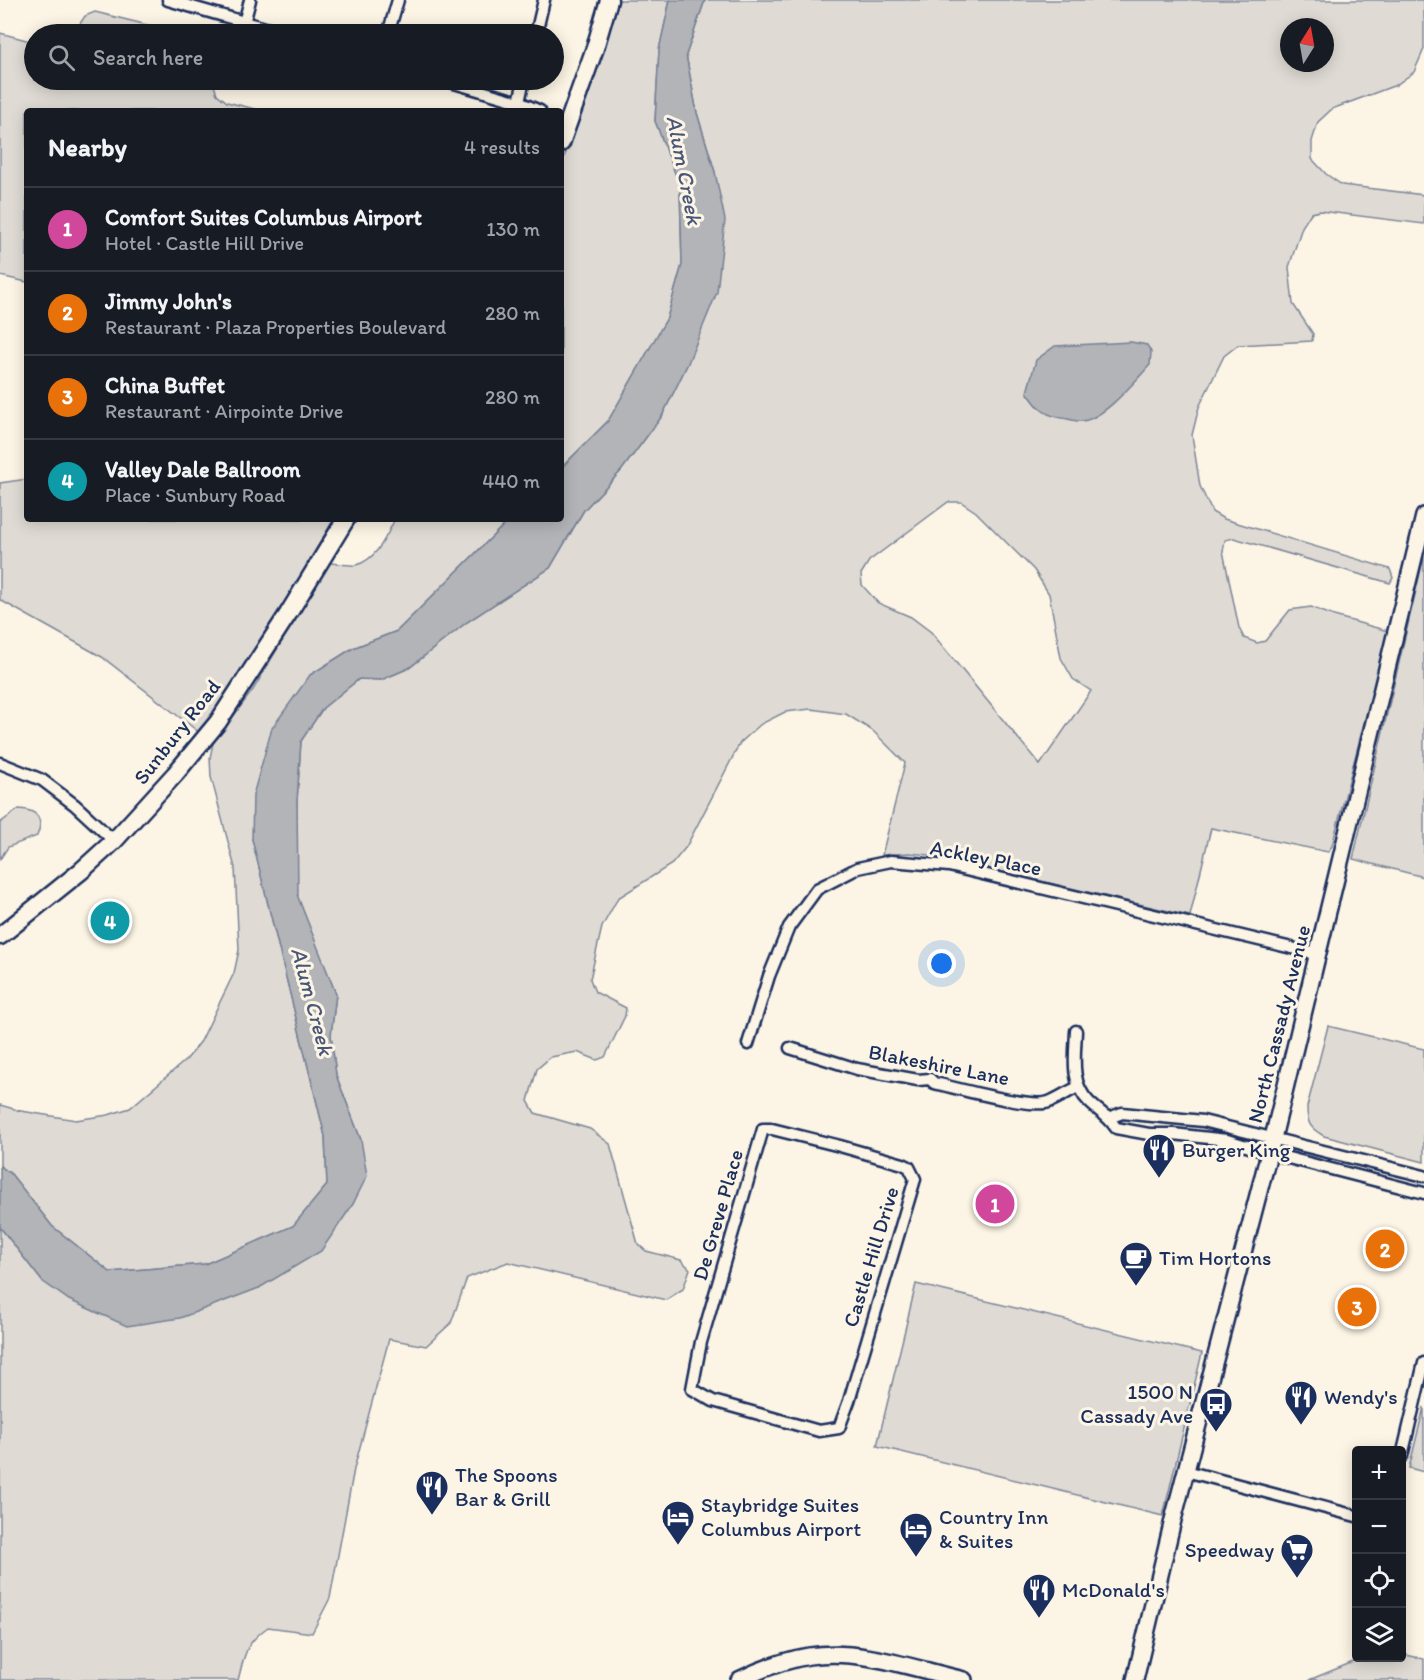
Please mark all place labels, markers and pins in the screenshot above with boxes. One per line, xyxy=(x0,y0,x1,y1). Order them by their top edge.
pin: 4 xyxy=(90,898,130,944)
restaurant icon: Burger King xyxy=(1141,1132,1177,1179)
place label: Burger King xyxy=(1182,1137,1291,1162)
pin: 1 xyxy=(976,1182,1014,1226)
pin: 2 xyxy=(1366,1226,1404,1272)
cafe icon: Tim Hortons xyxy=(1118,1240,1154,1287)
place label: Tim Hortons xyxy=(1159,1245,1271,1270)
pin: 3 xyxy=(1338,1284,1376,1330)
place label: 1500 N Cassady Ave xyxy=(1080,1379,1193,1428)
restaurant icon: Wendy's xyxy=(1283,1379,1319,1426)
place label: Wendy's xyxy=(1324,1384,1398,1409)
bus stop icon: 1500 N Cassady Ave xyxy=(1198,1386,1234,1433)
place label: The Spoons Bar & Grill xyxy=(455,1462,558,1511)
restaurant icon: The Spoons Bar & Grill xyxy=(414,1469,450,1516)
place label: Staybridge Suites Columbus Airport xyxy=(701,1492,861,1541)
hotel icon: Staybridge Suites Columbus Airport xyxy=(660,1499,696,1546)
place label: Country Inn & Suites xyxy=(939,1504,1048,1553)
hotel icon: Country Inn & Suites xyxy=(898,1511,934,1558)
supermarket icon: Speedway xyxy=(1279,1532,1315,1579)
place label: Speedway xyxy=(1185,1537,1274,1562)
restaurant icon: McDonald's xyxy=(1021,1572,1057,1619)
place label: McDonald's xyxy=(1062,1577,1165,1602)

